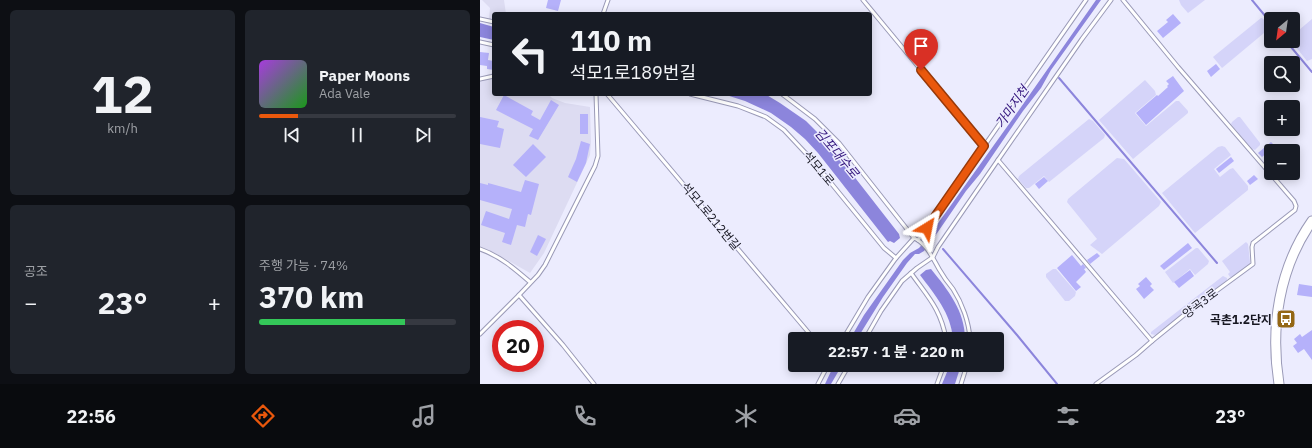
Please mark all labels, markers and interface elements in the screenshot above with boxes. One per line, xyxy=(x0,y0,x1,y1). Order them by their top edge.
north arrow xyxy=(1264,12,1300,48)
map controls xyxy=(1264,12,1300,180)
text: 110 m xyxy=(570,22,652,59)
icon: left xyxy=(504,28,556,80)
pin xyxy=(904,29,938,70)
icon: arrive xyxy=(910,35,932,57)
button: search xyxy=(1264,56,1300,92)
text: 12 xyxy=(91,60,154,127)
text: 석모1로189번길 xyxy=(570,61,696,84)
text: Paper Moons xyxy=(319,66,410,85)
water label: 가마지천 xyxy=(991,82,1033,131)
text: Ada Vale xyxy=(319,85,370,102)
button: + xyxy=(1264,100,1300,136)
text: km/h xyxy=(107,120,138,137)
icon: previous xyxy=(281,124,303,146)
icon: pause xyxy=(346,124,368,146)
icon: next xyxy=(412,124,434,146)
water label: 김포대수로 xyxy=(811,125,863,182)
button: − xyxy=(1264,144,1300,180)
street label: 석모1로 xyxy=(800,148,838,188)
street label: 석모1로212번길 xyxy=(678,179,744,253)
position arrow xyxy=(906,207,948,249)
text: 주행 가능 · 74% xyxy=(259,257,348,274)
text: 공조 xyxy=(24,263,48,280)
text: 370 km xyxy=(259,277,364,316)
text: 23° xyxy=(97,283,148,322)
street label: 양곡3로 xyxy=(1179,285,1221,321)
text: − xyxy=(24,288,37,317)
text: + xyxy=(208,288,221,317)
bus stop icon: 곡촌1.2단지 xyxy=(1275,308,1297,330)
place label: 곡촌1.2단지 xyxy=(1210,312,1272,327)
speed limit sign: 20 xyxy=(492,320,544,372)
text: 22:57 · 1 분 · 220 m xyxy=(828,342,964,361)
icon: directions xyxy=(249,402,277,430)
icon: music xyxy=(410,402,438,430)
icon: phone xyxy=(571,402,599,430)
icon: climate xyxy=(732,402,760,430)
icon: car xyxy=(893,402,921,430)
icon: filters xyxy=(1054,402,1082,430)
text: 22:56 xyxy=(67,405,116,428)
text: 23° xyxy=(1215,405,1245,428)

